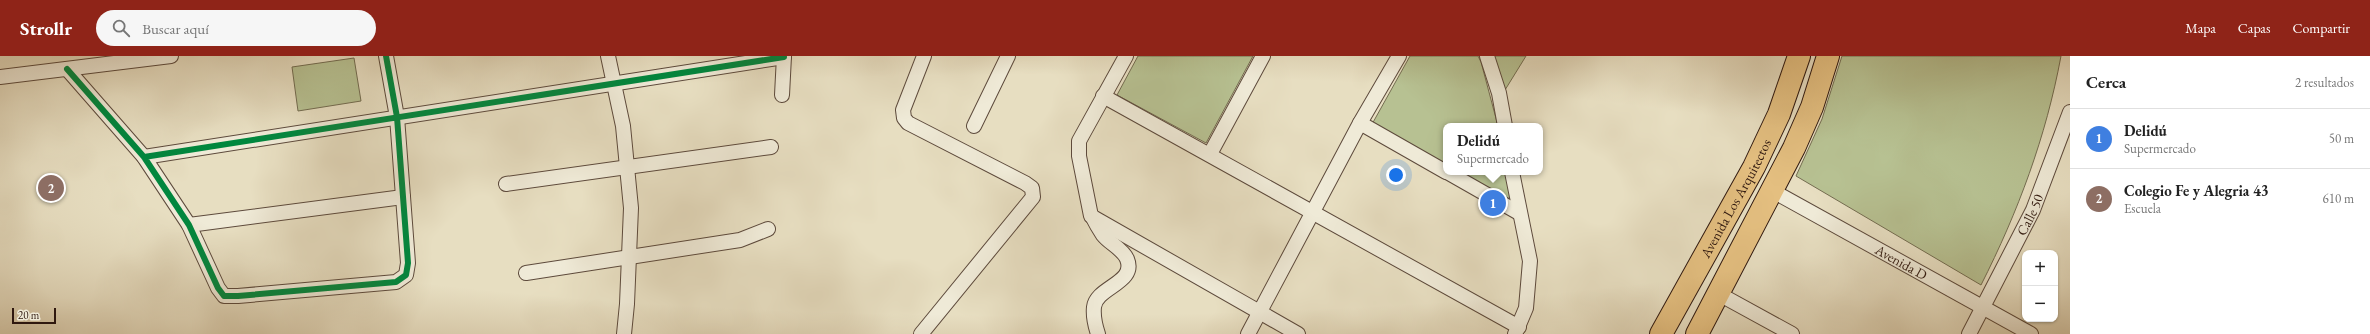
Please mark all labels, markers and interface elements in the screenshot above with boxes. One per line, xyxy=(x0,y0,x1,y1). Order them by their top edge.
search box xyxy=(96,10,376,46)
text: Strollr xyxy=(20,16,72,41)
icon: search xyxy=(110,17,132,39)
text: Buscar aquí xyxy=(142,19,209,38)
text: Mapa xyxy=(2185,19,2216,37)
text: Capas xyxy=(2238,19,2270,37)
text: Compartir xyxy=(2292,19,2350,37)
text: Cerca xyxy=(2086,71,2126,93)
text: 2 resultados xyxy=(2295,74,2354,91)
text: Delidú xyxy=(2124,121,2167,140)
popup xyxy=(1443,123,1543,175)
text: 1 xyxy=(2096,130,2102,147)
text: 50 m xyxy=(2329,130,2354,147)
text: Delidú xyxy=(1457,131,1500,150)
street label: Avenida Los Arquitectos xyxy=(1696,135,1775,262)
text: Supermercado xyxy=(2124,140,2196,157)
text: Supermercado xyxy=(1457,150,1529,167)
your location xyxy=(1386,165,1406,185)
pin: 2 xyxy=(38,173,64,203)
text: Colegio Fe y Alegria 43 xyxy=(2124,181,2269,200)
pin: 1 xyxy=(1480,188,1506,218)
text: 2 xyxy=(2096,190,2102,207)
text: 610 m xyxy=(2323,190,2354,207)
street label: Calle 50 xyxy=(2012,191,2047,239)
text: Escuela xyxy=(2124,200,2161,217)
street label: Avenida D xyxy=(1871,240,1931,284)
map controls xyxy=(2022,250,2058,322)
button: + xyxy=(2022,250,2058,286)
button: − xyxy=(2022,286,2058,322)
scale bar xyxy=(12,306,56,325)
text: 20 m xyxy=(18,308,39,322)

